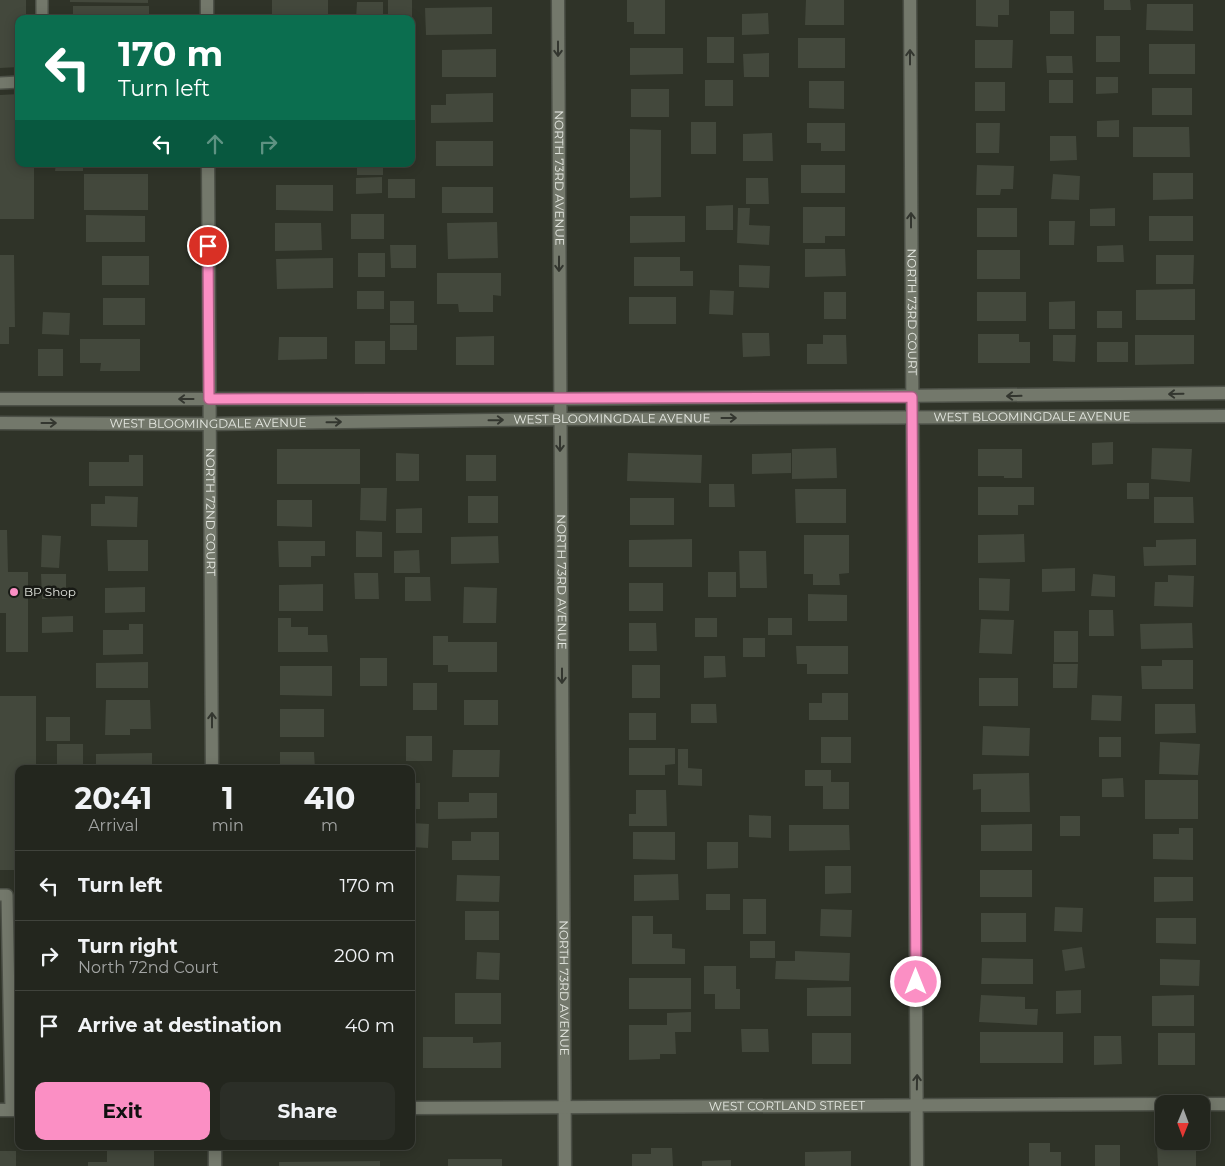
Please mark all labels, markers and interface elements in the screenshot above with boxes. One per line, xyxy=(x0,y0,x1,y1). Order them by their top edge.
text: 170 m xyxy=(118,32,223,75)
icon: left xyxy=(35,35,100,100)
one-way arrow xyxy=(553,40,563,56)
one-way arrow xyxy=(905,50,915,66)
text: Turn left xyxy=(118,75,210,102)
street label: NORTH 73RD AVENUE xyxy=(552,110,567,246)
icon: left xyxy=(148,130,176,158)
icon: ahead xyxy=(201,130,229,158)
icon: right xyxy=(254,130,282,158)
one-way arrow xyxy=(906,212,916,228)
pin xyxy=(187,225,229,267)
icon: arrive xyxy=(194,232,222,260)
street label: NORTH 73RD COURT xyxy=(904,249,920,376)
one-way arrow xyxy=(554,255,564,271)
one-way arrow xyxy=(1169,389,1185,399)
one-way arrow xyxy=(1006,391,1022,401)
one-way arrow xyxy=(179,394,195,404)
street label: WEST BLOOMINGDALE AVENUE xyxy=(933,408,1131,424)
street label: WEST BLOOMINGDALE AVENUE xyxy=(513,410,711,427)
one-way arrow xyxy=(720,413,736,423)
street label: WEST BLOOMINGDALE AVENUE xyxy=(109,415,307,431)
one-way arrow xyxy=(488,415,504,425)
one-way arrow xyxy=(325,417,341,427)
one-way arrow xyxy=(40,418,56,428)
one-way arrow xyxy=(555,435,565,451)
street label: NORTH 72ND COURT xyxy=(203,448,219,576)
street label: NORTH 73RD AVENUE xyxy=(554,514,570,650)
place label: BP Shop xyxy=(24,584,76,599)
marker: BP Shop xyxy=(8,586,20,598)
one-way arrow xyxy=(557,668,567,684)
one-way arrow xyxy=(207,712,216,728)
text: 20:41 xyxy=(75,780,152,817)
text: 1 xyxy=(222,780,234,817)
text: 410 xyxy=(303,780,355,817)
text: Arrival xyxy=(88,816,139,835)
text: min xyxy=(212,816,244,835)
text: m xyxy=(321,816,338,835)
icon: left xyxy=(35,872,63,900)
text: Turn left xyxy=(78,874,163,897)
text: 170 m xyxy=(340,874,395,897)
street label: NORTH 73RD AVENUE xyxy=(557,920,572,1056)
text: Turn right xyxy=(78,935,178,958)
icon: right xyxy=(35,942,63,970)
text: 200 m xyxy=(334,944,395,967)
position arrow xyxy=(889,955,941,1007)
text: North 72nd Court xyxy=(78,958,219,977)
icon: arrive xyxy=(35,1012,63,1040)
text: Arrive at destination xyxy=(78,1014,282,1037)
text: 40 m xyxy=(345,1014,395,1037)
one-way arrow xyxy=(912,1075,922,1091)
button: Exit xyxy=(35,1082,210,1140)
button: Share xyxy=(220,1082,395,1140)
north arrow xyxy=(1155,1095,1210,1150)
map controls xyxy=(1155,1095,1210,1150)
street label: WEST CORTLAND STREET xyxy=(709,1098,865,1113)

